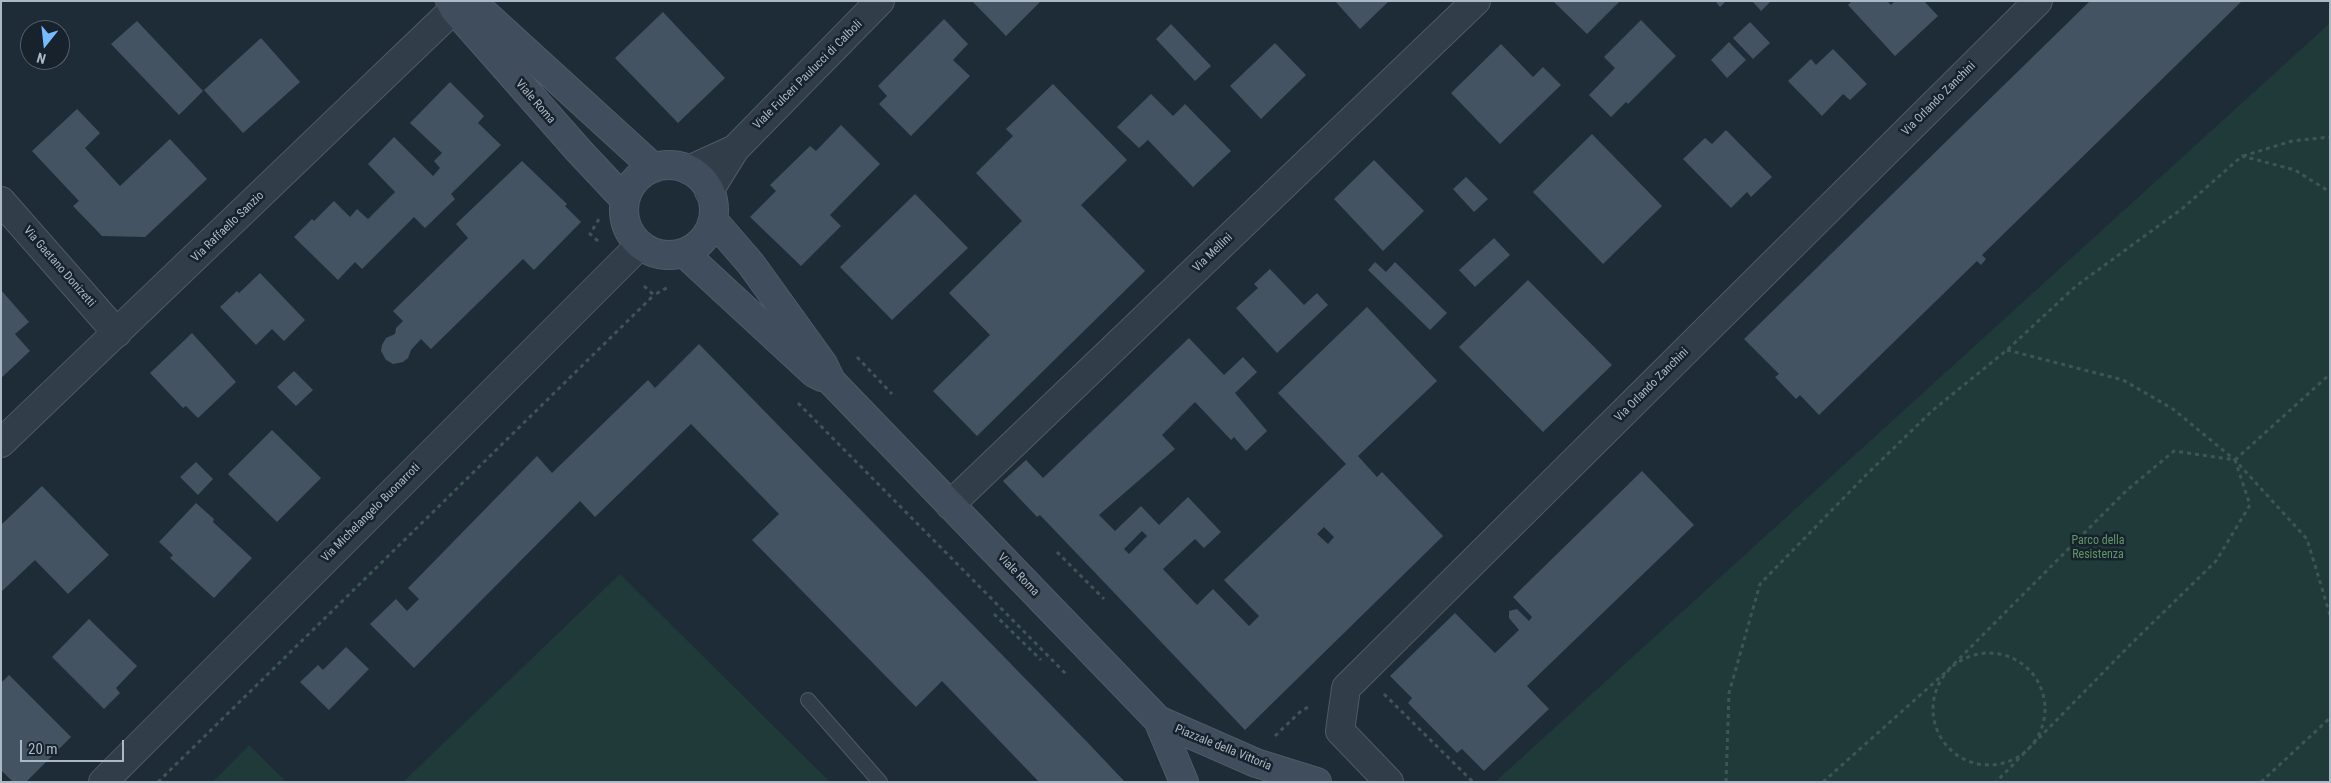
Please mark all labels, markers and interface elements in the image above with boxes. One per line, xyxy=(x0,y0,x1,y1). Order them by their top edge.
street label: Viale Fulceri Paulucci di Calboli xyxy=(750,17,866,133)
north arrow xyxy=(20,20,70,70)
text: N xyxy=(35,50,47,67)
street label: Via Orlando Zanchini xyxy=(1899,59,1979,139)
street label: Viale Roma xyxy=(512,77,558,127)
street label: Via Raffaello Sanzio xyxy=(189,189,267,265)
street label: Via Gaetano Donizetti xyxy=(20,224,98,310)
street label: Via Mellini xyxy=(1190,231,1236,275)
street label: Via Orlando Zanchini xyxy=(1612,345,1692,425)
street label: Via Michelangelo Buonarroti xyxy=(319,461,423,565)
park label: Parco della Resistenza xyxy=(2071,534,2125,562)
street label: Viale Roma xyxy=(994,551,1042,599)
street label: Piazzale della Vittoria xyxy=(1173,722,1273,774)
scale bar xyxy=(22,730,126,762)
text: 20 m xyxy=(28,740,58,758)

